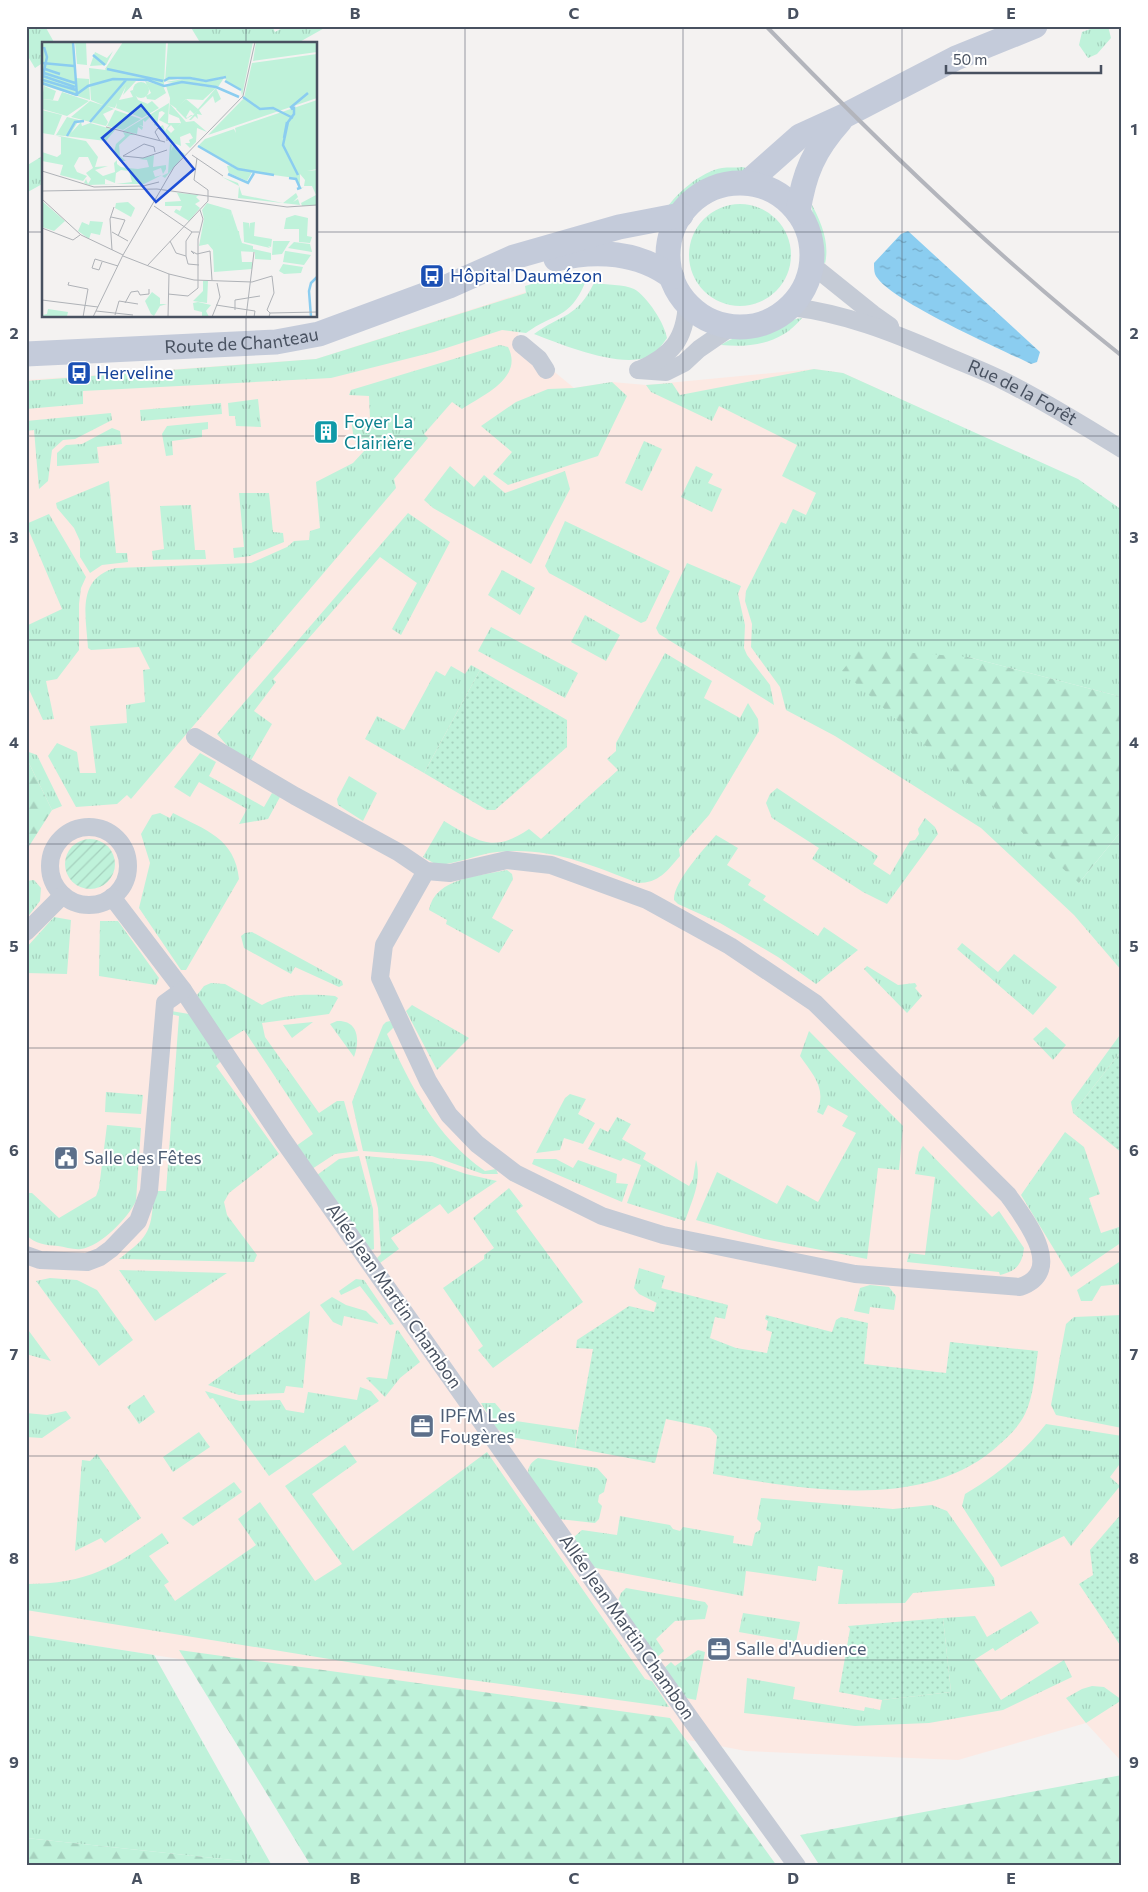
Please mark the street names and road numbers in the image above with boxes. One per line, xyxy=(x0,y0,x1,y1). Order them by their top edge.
street label: Route de Chanteau xyxy=(164,322,320,357)
street label: Rue de la Forêt xyxy=(965,354,1082,429)
street label: Allée Jean Martin Chambon xyxy=(322,1199,467,1392)
street label: Allée Jean Martin Chambon xyxy=(555,1530,700,1723)

